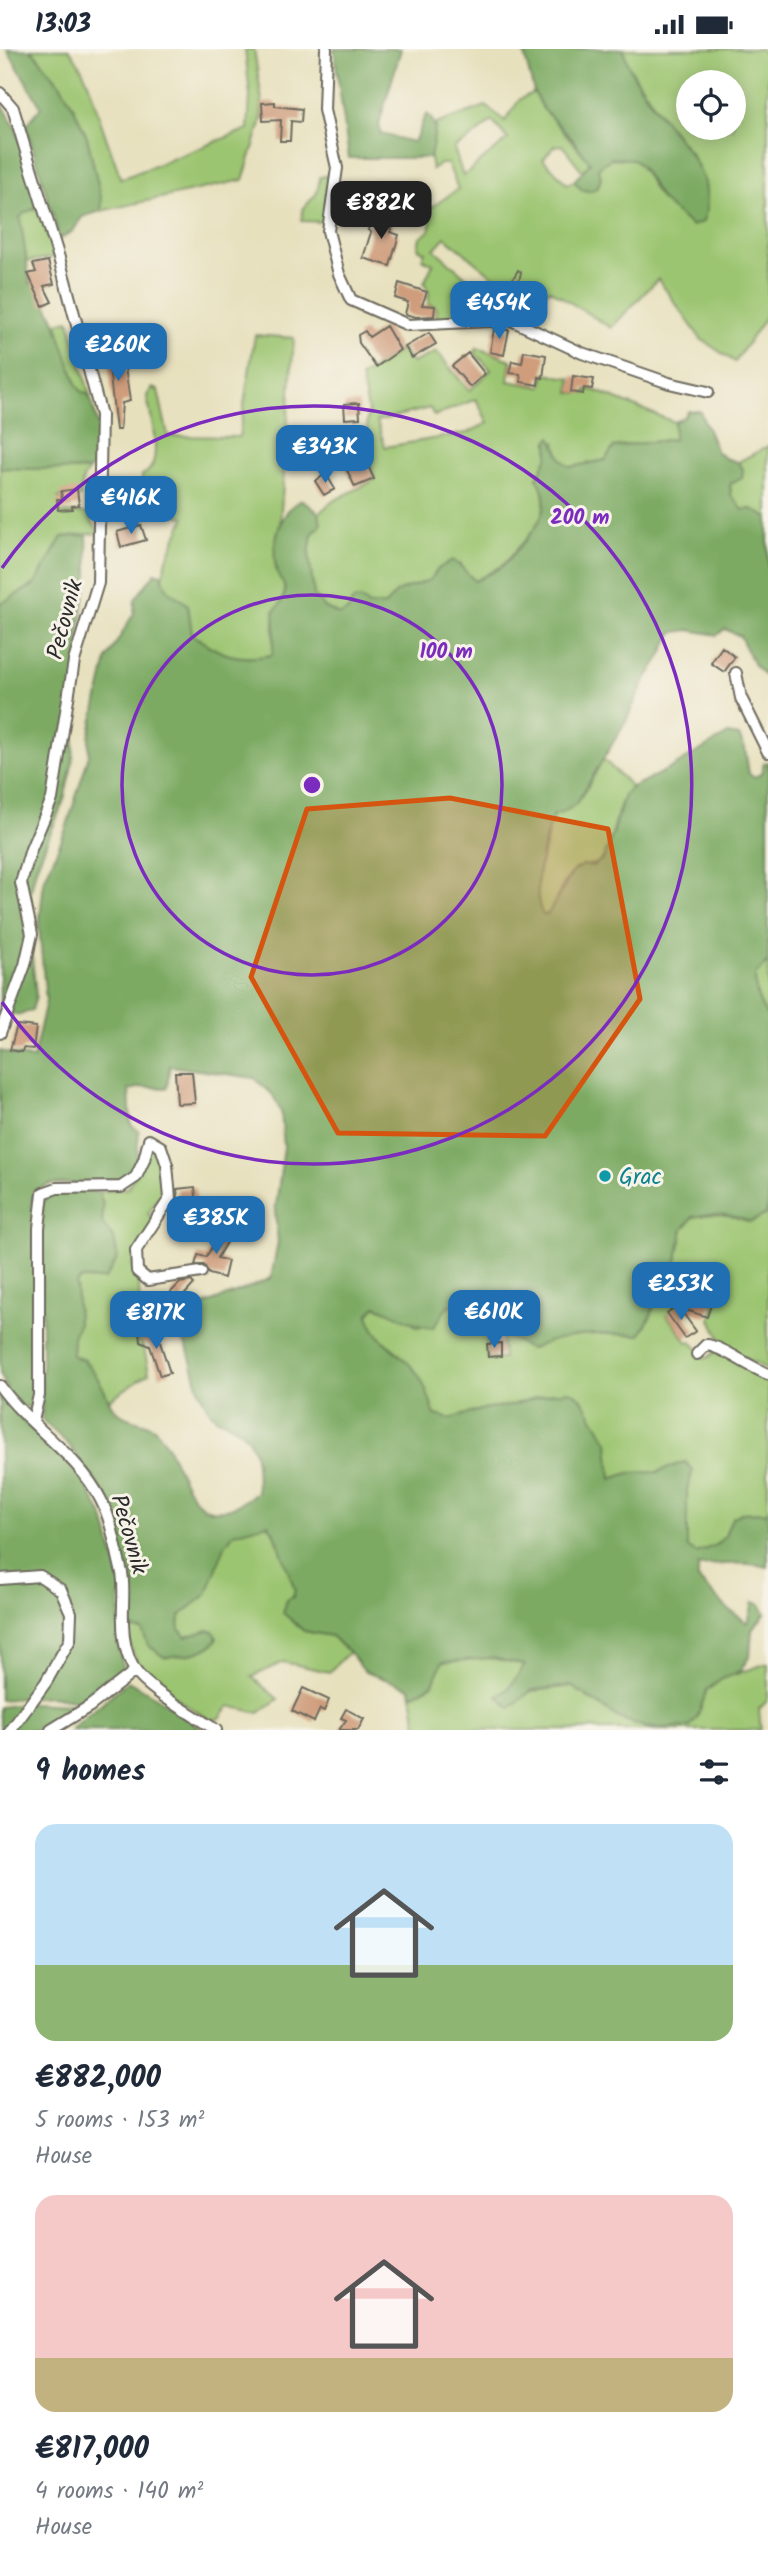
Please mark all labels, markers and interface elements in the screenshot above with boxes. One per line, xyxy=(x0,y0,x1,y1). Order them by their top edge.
text: 13:03 xyxy=(35,4,91,46)
map controls xyxy=(676,70,746,140)
button: locate xyxy=(676,70,746,140)
pin: €882K xyxy=(332,181,430,241)
text: €882K xyxy=(347,186,415,222)
pin: €454K xyxy=(450,281,548,341)
text: €454K xyxy=(466,286,532,322)
pin: €260K xyxy=(69,323,167,383)
text: €260K xyxy=(85,328,151,364)
pin: €343K xyxy=(276,425,374,485)
text: €343K xyxy=(292,430,358,466)
pin: €416K xyxy=(82,477,180,536)
text: €416K xyxy=(101,481,161,517)
text: 200 m xyxy=(550,502,610,535)
street label: Pečovnik xyxy=(38,575,94,664)
text: 100 m xyxy=(419,636,473,669)
centre of rings xyxy=(300,773,324,797)
place label: Grac xyxy=(619,1160,662,1196)
marker: Grac xyxy=(597,1168,613,1184)
pin: €385K xyxy=(167,1197,265,1256)
text: €385K xyxy=(183,1201,249,1237)
pin: €253K xyxy=(632,1263,730,1322)
text: €253K xyxy=(648,1267,714,1303)
pin: €817K xyxy=(107,1291,205,1351)
pin: €610K xyxy=(445,1291,543,1350)
text: €610K xyxy=(464,1295,524,1331)
text: €817K xyxy=(126,1296,186,1332)
street label: Pečovnik xyxy=(100,1490,157,1579)
text: 9 homes xyxy=(35,1748,146,1796)
icon: filters xyxy=(695,1753,733,1791)
icon: home xyxy=(321,1870,447,1996)
text: €882,000 xyxy=(35,2055,161,2103)
text: 5 rooms · 153 m² xyxy=(35,2103,204,2139)
text: House xyxy=(35,2139,92,2175)
icon: home xyxy=(321,2241,447,2367)
text: €817,000 xyxy=(35,2426,149,2474)
text: 4 rooms · 140 m² xyxy=(35,2474,203,2510)
text: House xyxy=(35,2510,92,2546)

